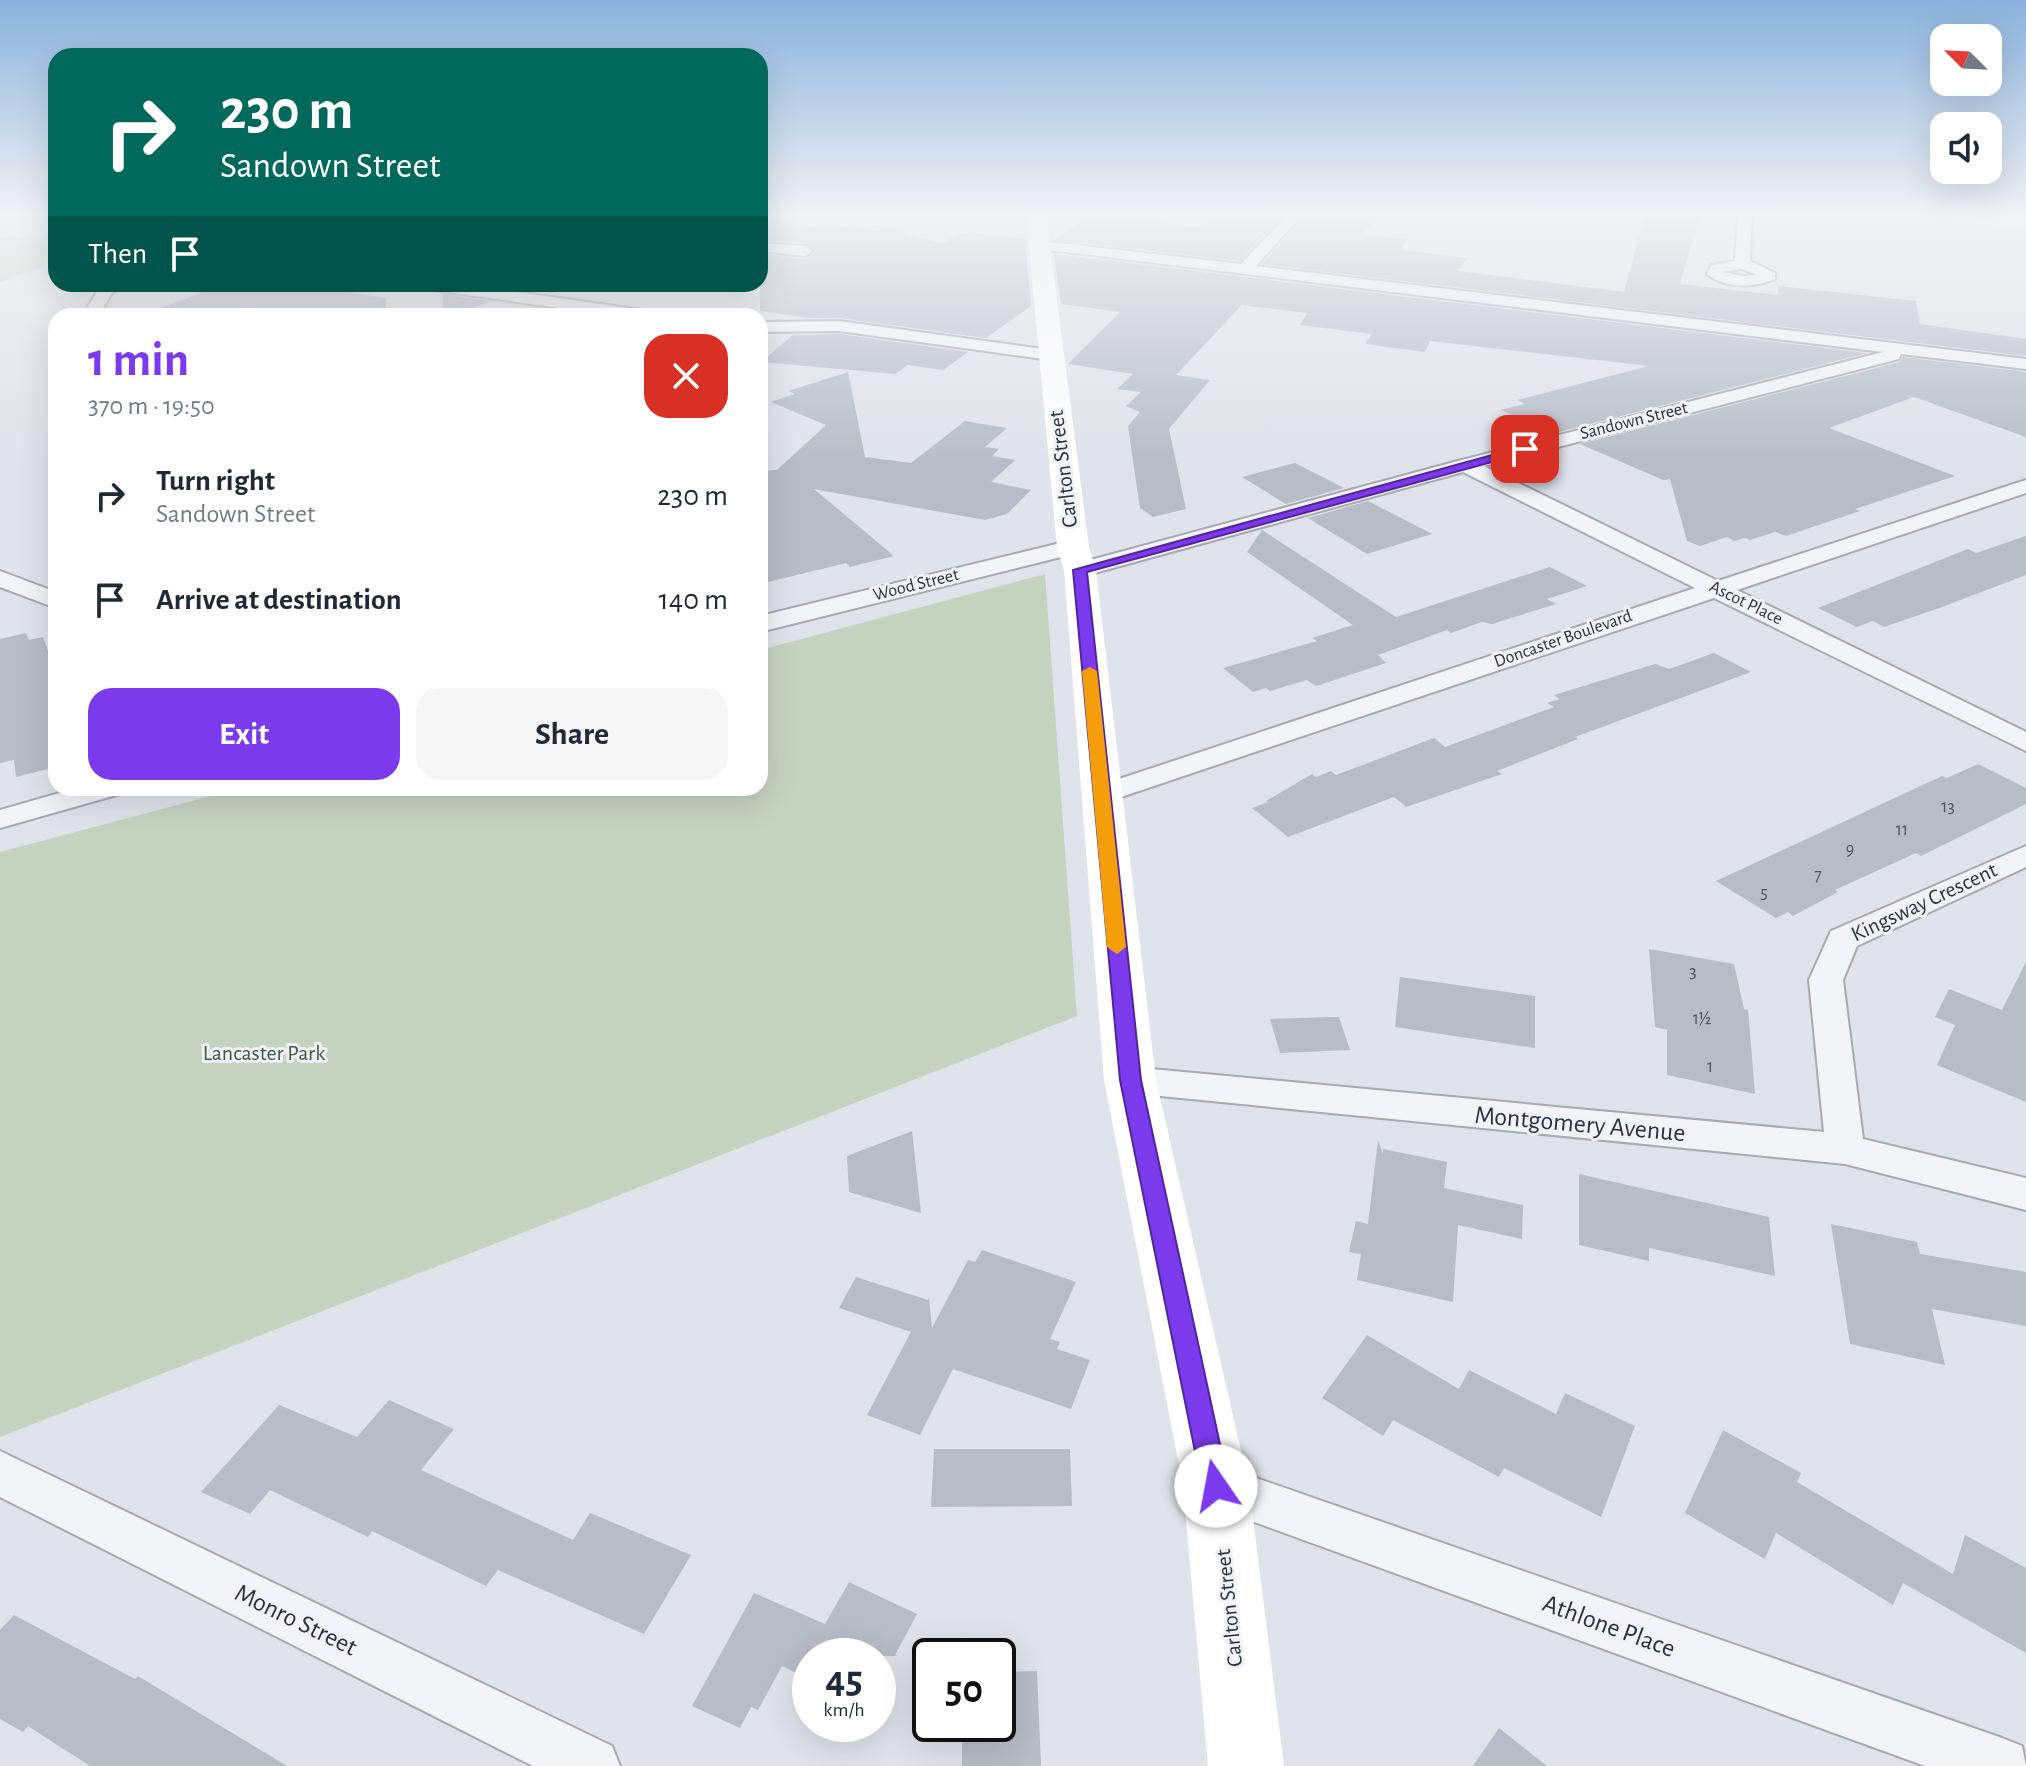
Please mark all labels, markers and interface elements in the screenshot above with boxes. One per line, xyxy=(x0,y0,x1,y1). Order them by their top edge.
north arrow xyxy=(1930,24,2002,96)
map controls xyxy=(1930,24,2002,184)
icon: right xyxy=(88,80,192,184)
text: 230 m xyxy=(220,83,353,139)
button: sound xyxy=(1930,112,2002,184)
text: Sandown Street xyxy=(220,148,440,184)
icon: arrive xyxy=(163,232,207,276)
text: Then xyxy=(88,239,147,269)
button: close xyxy=(644,334,728,418)
text: 1 min xyxy=(88,337,189,385)
text: 370 m · 19:50 xyxy=(88,393,215,419)
street label: Sandown Street xyxy=(1578,399,1690,443)
street label: Carlton Street xyxy=(1045,409,1081,529)
pin xyxy=(1491,415,1559,483)
icon: arrive xyxy=(1503,427,1547,471)
text: Turn right xyxy=(156,466,275,496)
icon: right xyxy=(88,474,132,518)
text: 230 m xyxy=(657,481,728,511)
text: Sandown Street xyxy=(156,501,315,527)
street label: Wood Street xyxy=(871,566,961,604)
icon: arrive xyxy=(88,578,132,622)
street label: Ascot Place xyxy=(1707,578,1785,628)
text: Arrive at destination xyxy=(156,585,402,615)
text: 140 m xyxy=(658,585,728,615)
street label: Doncaster Boulevard xyxy=(1492,607,1634,671)
button: Exit xyxy=(88,688,400,780)
button: Share xyxy=(416,688,728,780)
house number: 13 xyxy=(1941,798,1955,816)
house number: 11 xyxy=(1896,821,1908,839)
house number: 9 xyxy=(1846,841,1854,859)
street label: Kingsway Crescent xyxy=(1848,859,2000,945)
house number: 7 xyxy=(1814,867,1822,885)
house number: 5 xyxy=(1760,884,1768,902)
house number: 3 xyxy=(1689,963,1697,981)
house number: 1½ xyxy=(1693,1010,1711,1028)
park label: Lancaster Park xyxy=(203,1042,325,1064)
house number: 1 xyxy=(1707,1058,1713,1076)
street label: Montgomery Avenue xyxy=(1473,1102,1687,1146)
position arrow xyxy=(1174,1444,1258,1528)
street label: Carlton Street xyxy=(1212,1548,1246,1668)
street label: Monro Street xyxy=(231,1579,361,1661)
street label: Athlone Place xyxy=(1539,1590,1679,1662)
speed limit sign: 50 xyxy=(912,1638,1016,1742)
text: 45 xyxy=(825,1660,863,1700)
text: km/h xyxy=(823,1700,865,1720)

